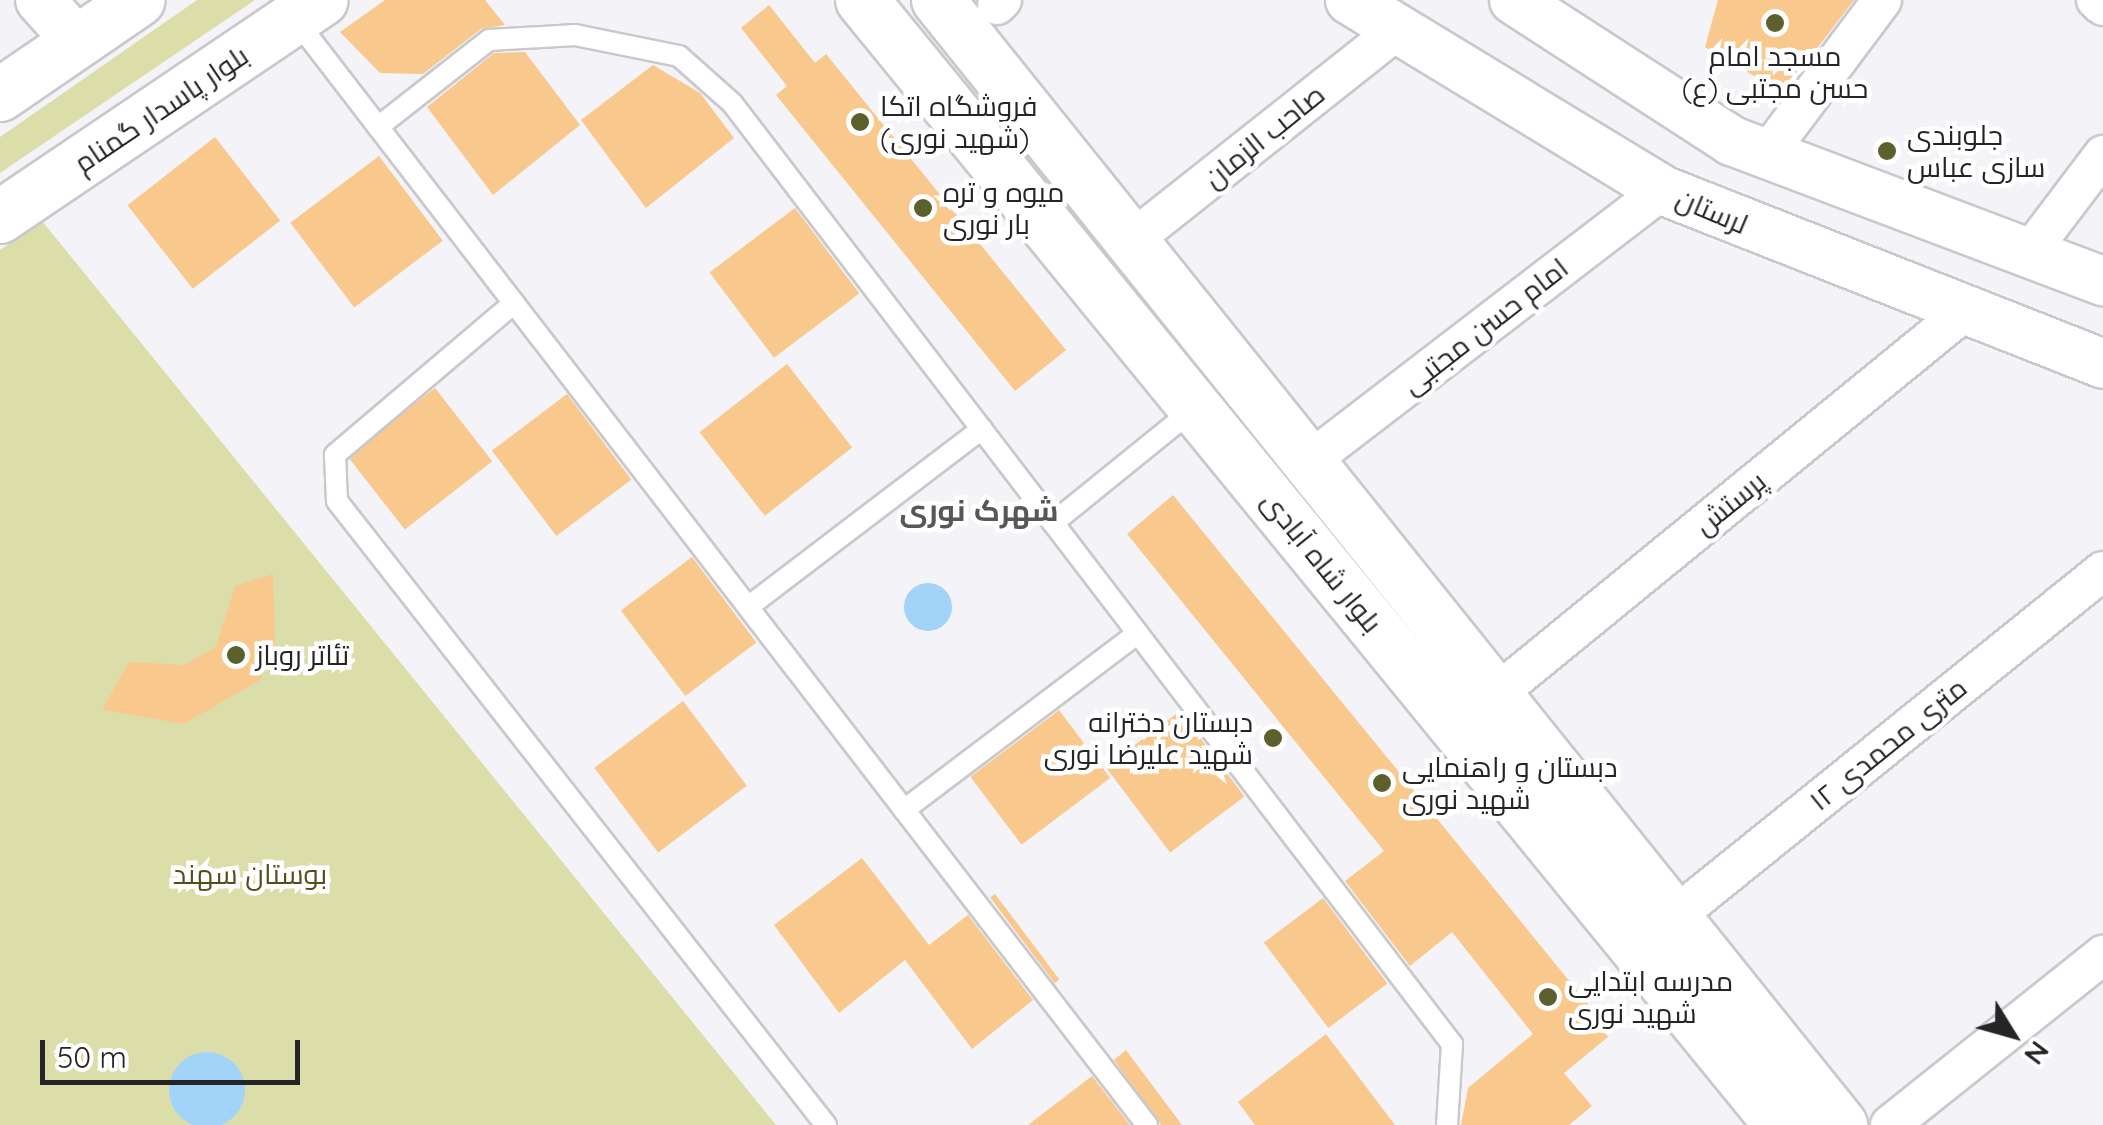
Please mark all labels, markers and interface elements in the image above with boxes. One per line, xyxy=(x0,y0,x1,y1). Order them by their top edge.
marker: مسجد امام حسن مجتبی (ع) xyxy=(1764,12,1786,34)
street label: بلوار پاسدار گمنام xyxy=(67,38,255,180)
place label: مسجد امام حسن مجتبی (ع) xyxy=(1682,39,1868,105)
street label: صاحب الزمان xyxy=(1197,77,1331,195)
place label: فروشگاه اتکا (شهید نوری) xyxy=(880,89,1038,155)
marker: فروشگاه اتکا (شهید نوری) xyxy=(849,111,871,133)
place label: جلوبندی سازی عباس xyxy=(1907,118,2045,184)
marker: جلوبندی سازی عباس xyxy=(1876,140,1898,162)
place label: میوه و تره بار نوری xyxy=(943,175,1065,241)
street label: لرستان xyxy=(1671,181,1753,241)
marker: میوه و تره بار نوری xyxy=(912,197,934,219)
street label: امام حسن مجتبی xyxy=(1395,251,1575,401)
street label: پرستش xyxy=(1687,464,1773,542)
street label: بلوار شاه آبادی xyxy=(1255,485,1389,639)
district label: شهرک نوری xyxy=(899,492,1059,528)
place label: تئاتر روباز xyxy=(256,638,349,672)
marker: تئاتر روباز xyxy=(225,644,247,666)
street label: ۱۲ متری محمدی xyxy=(1803,670,1973,818)
place label: دبستان دخترانه شهید علیرضا نوری xyxy=(1044,705,1253,771)
marker: دبستان دخترانه شهید علیرضا نوری xyxy=(1262,727,1284,749)
place label: دبستان و راهنمایی شهید نوری xyxy=(1402,750,1618,816)
marker: دبستان و راهنمایی شهید نوری xyxy=(1371,772,1393,794)
park label: بوستان سهند xyxy=(173,857,327,891)
place label: مدرسه ابتدایی شهید نوری xyxy=(1568,964,1733,1030)
north arrow xyxy=(1963,985,2063,1085)
marker: مدرسه ابتدایی شهید نوری xyxy=(1537,986,1559,1008)
scale bar xyxy=(45,1020,305,1082)
text: N xyxy=(2017,1035,2058,1072)
text: 50 m xyxy=(57,1038,127,1076)

